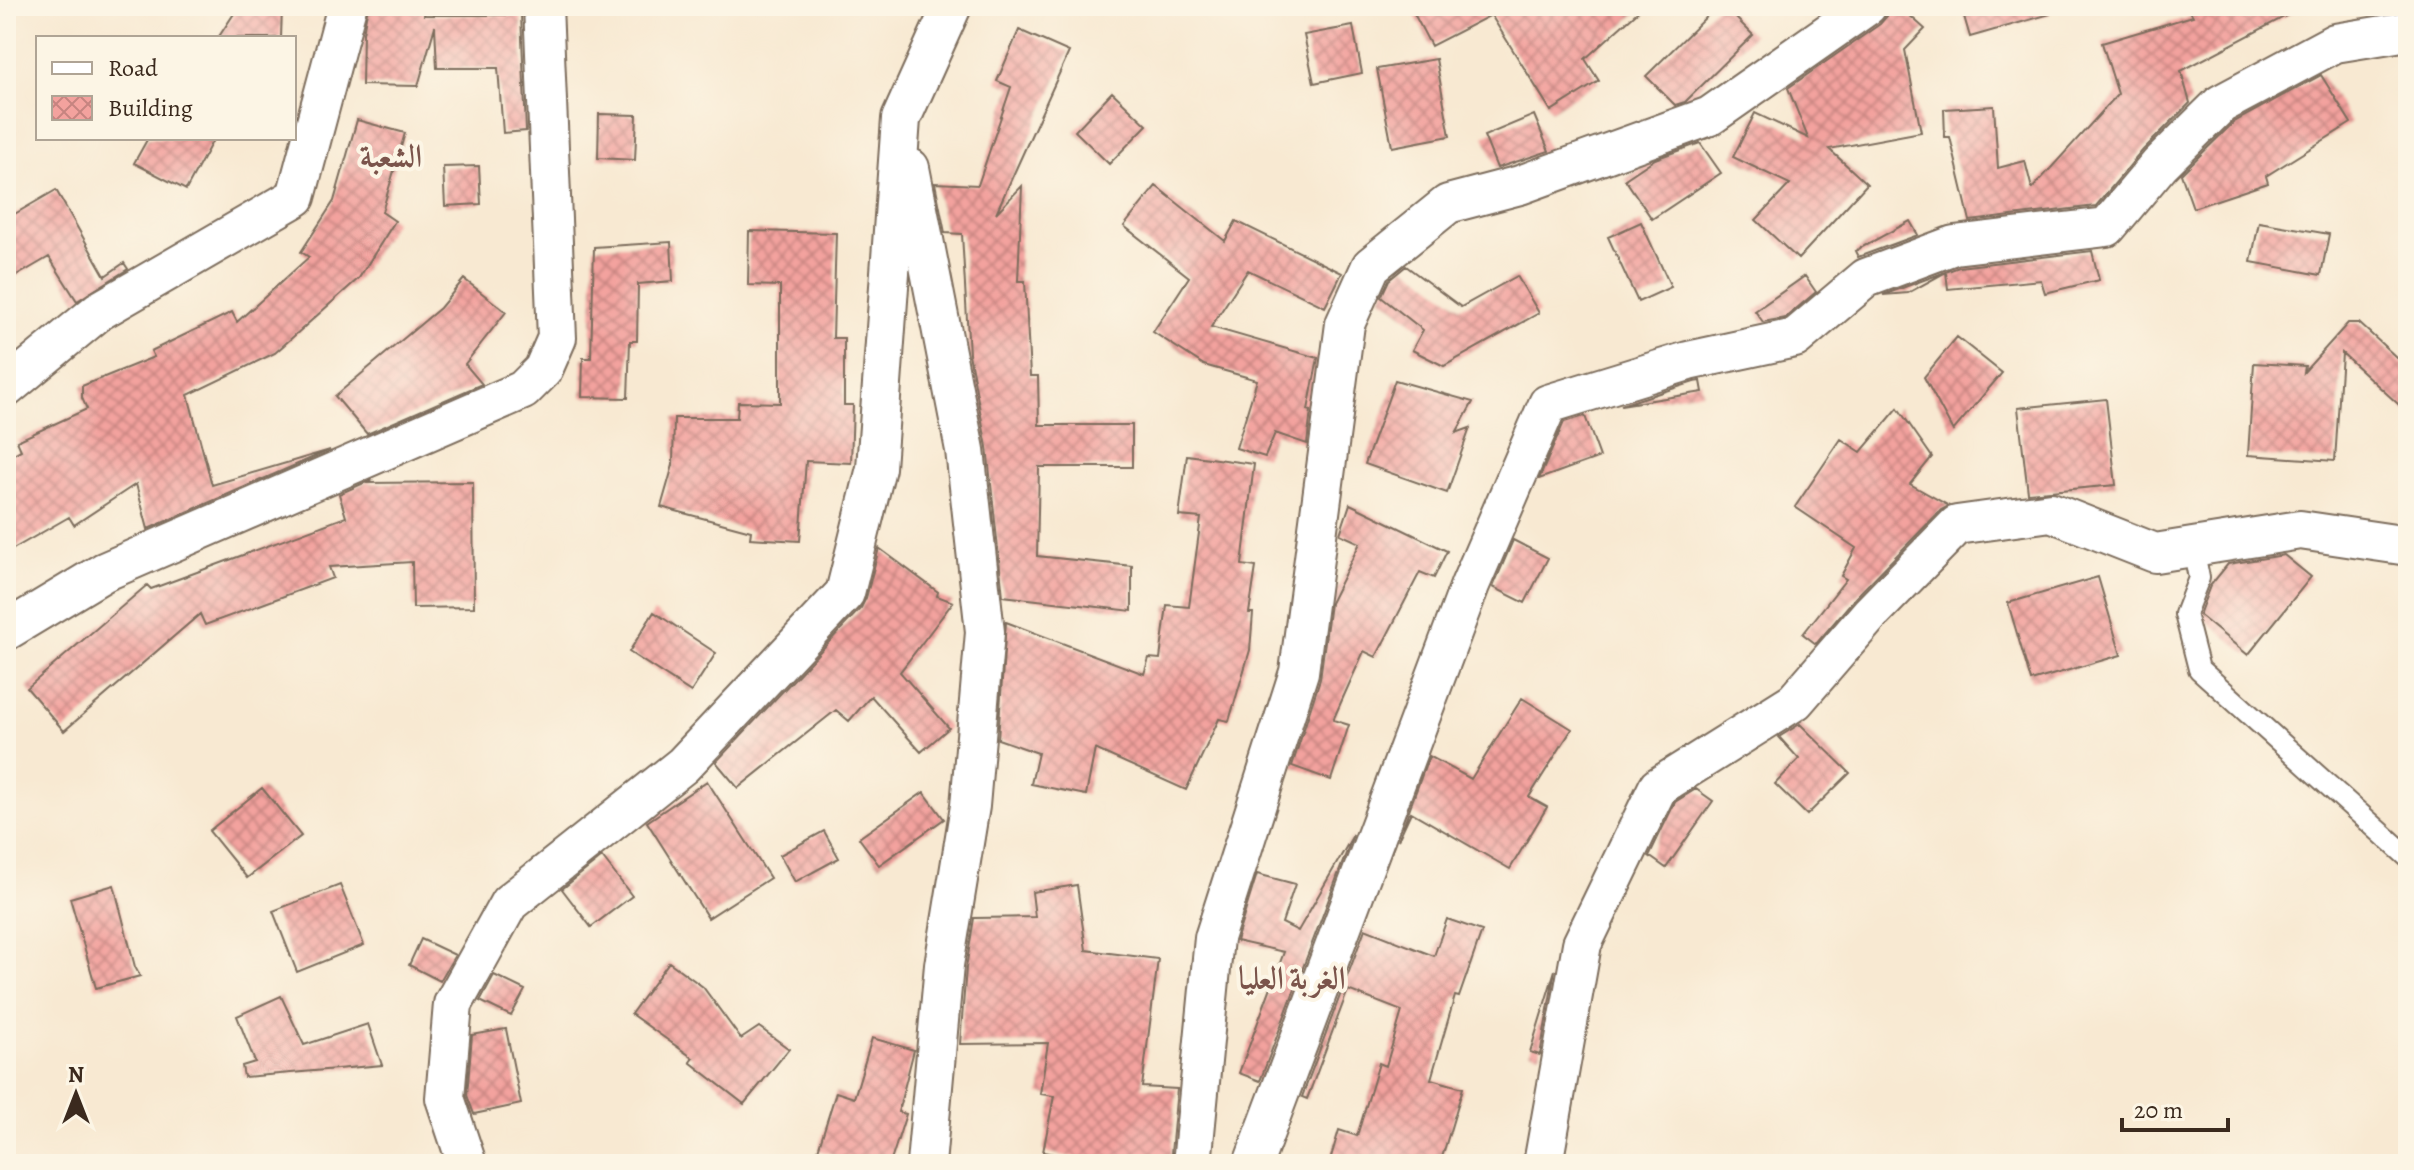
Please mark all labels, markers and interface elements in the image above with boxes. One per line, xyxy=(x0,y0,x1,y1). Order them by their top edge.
legend xyxy=(36,36,296,140)
text: Road xyxy=(108,52,158,84)
text: Building xyxy=(108,92,193,124)
district label: الشعبة xyxy=(360,134,422,178)
district label: الغربة العليا xyxy=(1238,956,1346,1000)
north arrow xyxy=(36,1054,116,1134)
text: N xyxy=(68,1060,84,1090)
scale bar xyxy=(2122,1082,2228,1132)
text: 20 m xyxy=(2134,1094,2183,1126)

